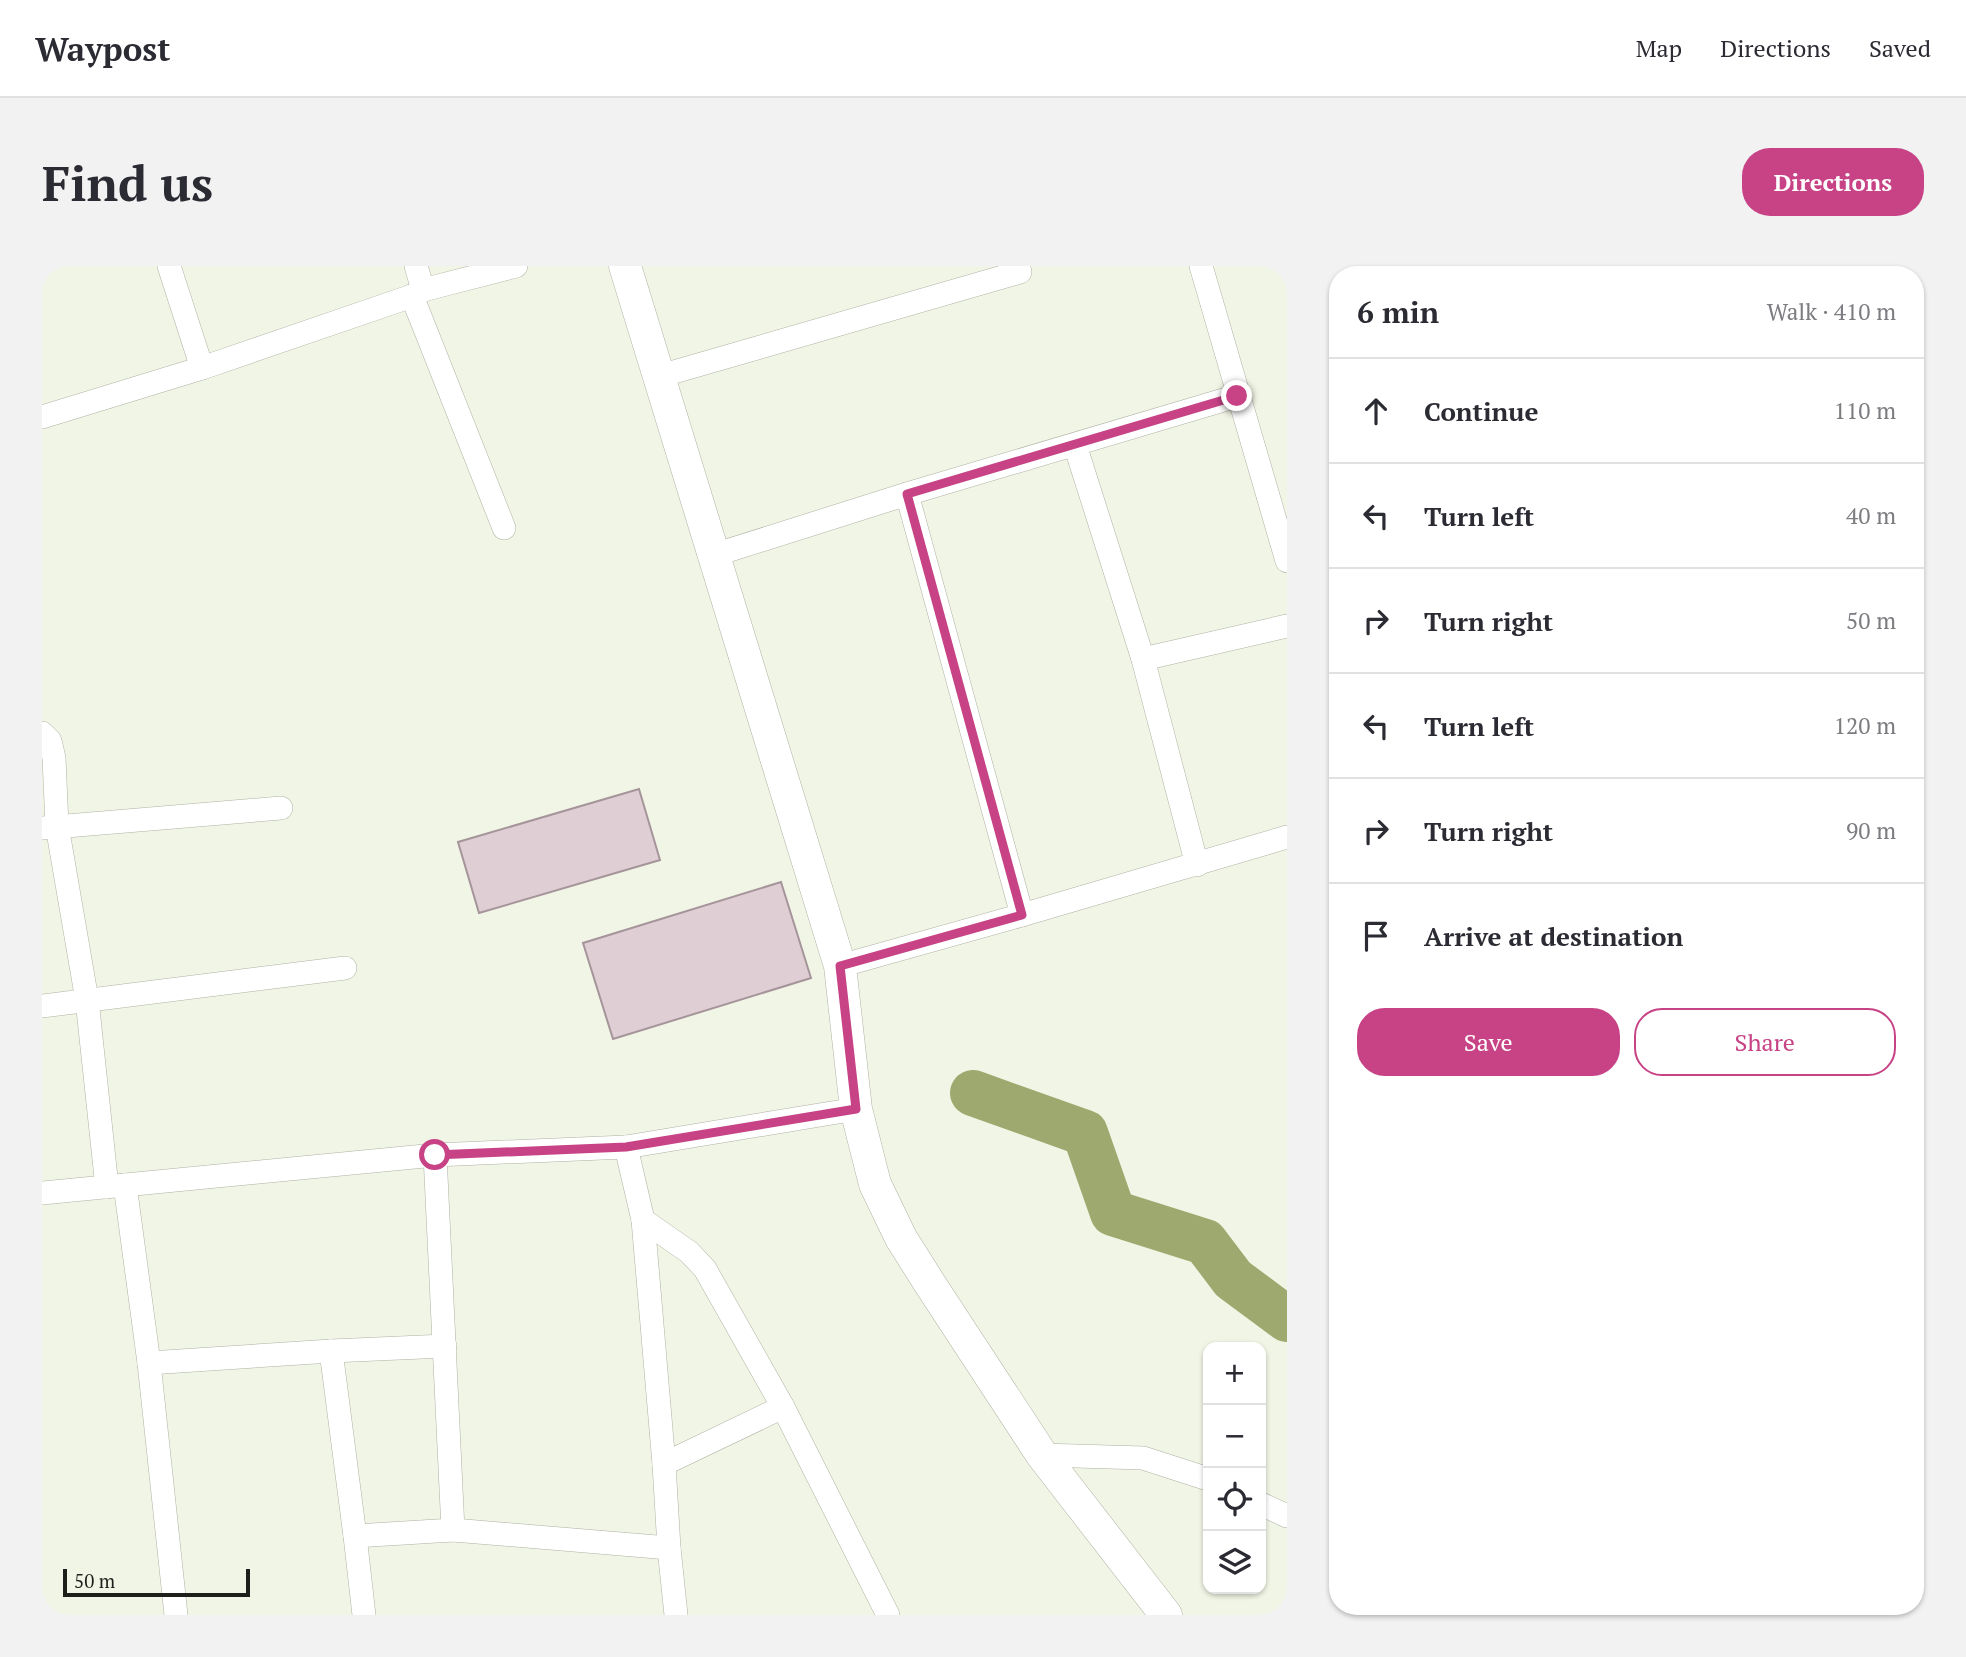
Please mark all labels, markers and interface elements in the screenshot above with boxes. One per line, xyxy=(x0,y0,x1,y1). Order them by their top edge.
text: Waypost xyxy=(35,27,170,70)
text: Map xyxy=(1636,32,1682,64)
text: Directions xyxy=(1720,32,1831,64)
text: Saved xyxy=(1869,32,1931,64)
button: Directions xyxy=(1742,148,1924,216)
text: Find us xyxy=(42,150,213,215)
text: 6 min xyxy=(1357,292,1439,332)
text: Walk · 410 m xyxy=(1767,296,1896,327)
route end xyxy=(1221,380,1252,411)
icon: ahead xyxy=(1357,392,1395,430)
text: Continue xyxy=(1424,394,1538,428)
text: 110 m xyxy=(1834,395,1896,426)
icon: left xyxy=(1357,497,1395,535)
text: Turn left xyxy=(1424,499,1534,533)
text: 40 m xyxy=(1846,500,1896,531)
icon: right xyxy=(1357,602,1395,640)
text: Turn right xyxy=(1424,604,1553,638)
text: 50 m xyxy=(1846,605,1896,636)
icon: left xyxy=(1357,707,1395,745)
text: Turn left xyxy=(1424,709,1534,743)
text: 120 m xyxy=(1834,710,1896,741)
icon: right xyxy=(1357,812,1395,850)
text: Turn right xyxy=(1424,814,1553,848)
text: 90 m xyxy=(1846,815,1896,846)
icon: arrive xyxy=(1357,917,1395,955)
text: Arrive at destination xyxy=(1424,919,1683,953)
button: Save xyxy=(1357,1008,1620,1076)
button: Share xyxy=(1634,1008,1896,1076)
route start xyxy=(419,1139,450,1170)
map controls xyxy=(1203,1342,1266,1594)
button: + xyxy=(1203,1342,1266,1405)
button: − xyxy=(1203,1405,1266,1468)
button: locate xyxy=(1203,1468,1266,1531)
button: layers xyxy=(1203,1531,1266,1594)
scale bar xyxy=(63,1566,250,1598)
text: 50 m xyxy=(74,1568,115,1593)

